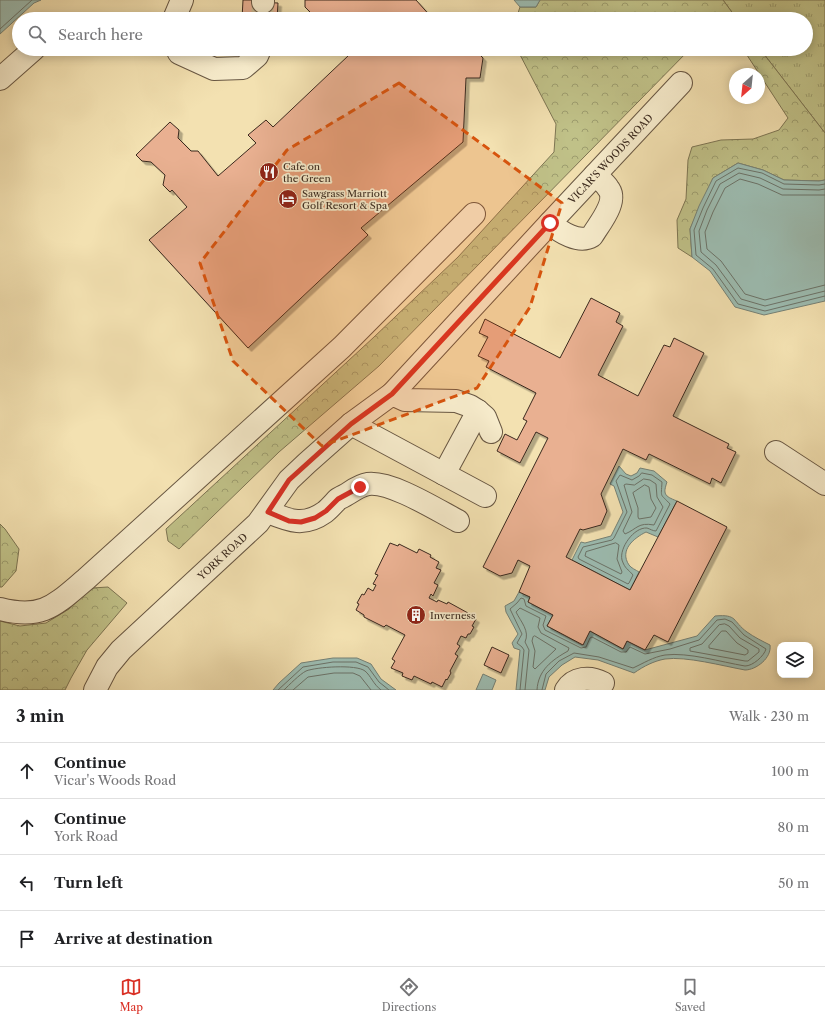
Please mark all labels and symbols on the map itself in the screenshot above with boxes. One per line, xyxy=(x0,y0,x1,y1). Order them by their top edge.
north arrow xyxy=(729,68,765,104)
street label: VICAR'S WOODS ROAD xyxy=(565,111,656,207)
place label: Cafe on the Green xyxy=(283,160,331,185)
restaurant icon: Cafe on the Green xyxy=(258,161,280,183)
place label: Sawgrass Marriott Golf Resort & Spa xyxy=(302,187,388,212)
hotel icon: Sawgrass Marriott Golf Resort & Spa xyxy=(277,188,299,210)
route start xyxy=(541,214,559,232)
route end xyxy=(351,478,369,496)
street label: YORK ROAD xyxy=(194,530,250,583)
building icon: Inverness xyxy=(405,604,427,626)
place label: Inverness xyxy=(430,609,475,622)

